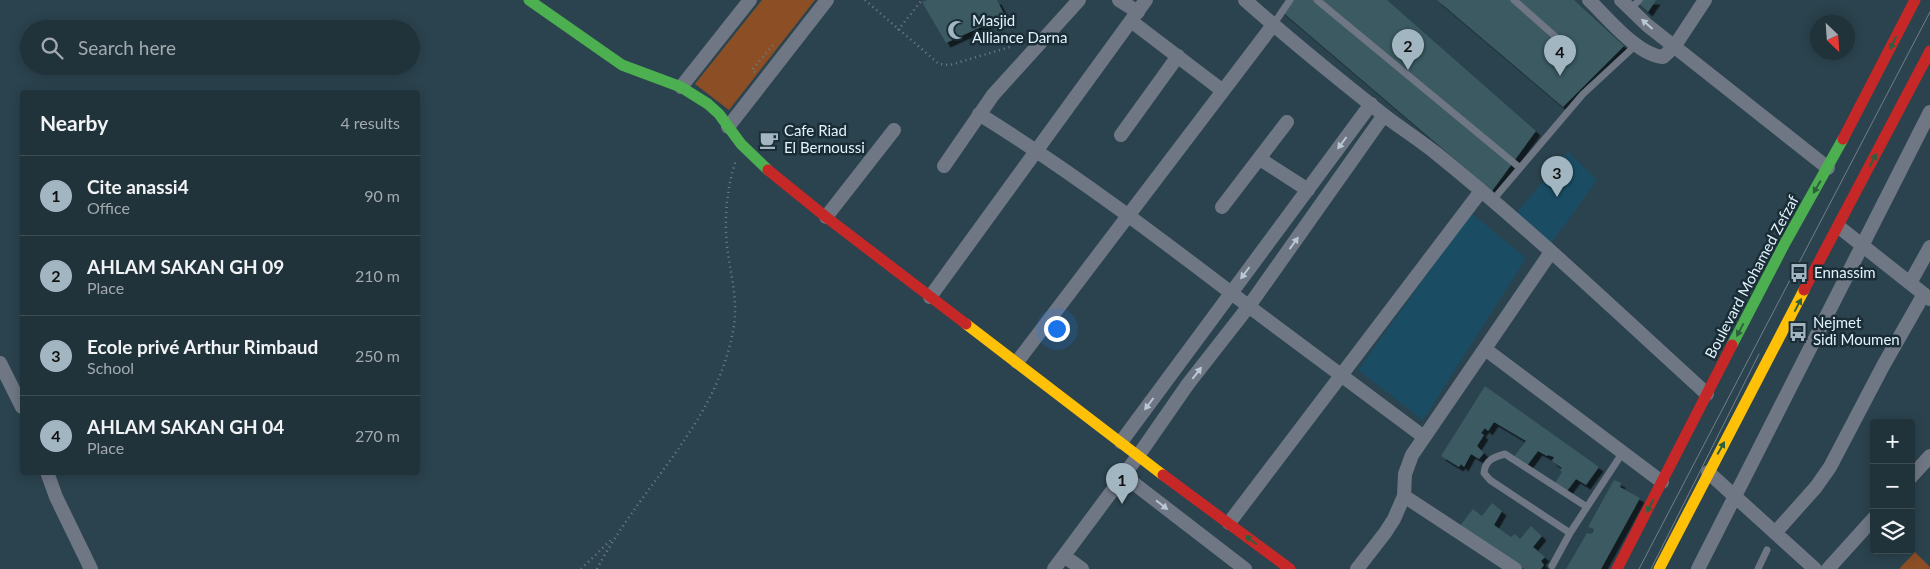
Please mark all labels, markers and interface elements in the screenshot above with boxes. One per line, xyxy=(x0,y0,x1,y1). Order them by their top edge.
place label: Masjid Alliance Darna xyxy=(972,11,1067,46)
north arrow xyxy=(1810,15,1855,60)
one-way arrow xyxy=(1641,18,1653,30)
mosque icon: Masjid Alliance Darna xyxy=(946,19,968,41)
search box xyxy=(20,20,420,75)
pin: 2 xyxy=(1392,29,1424,70)
icon: search xyxy=(38,34,66,62)
pin: 4 xyxy=(1544,35,1576,76)
text: Search here xyxy=(78,36,176,59)
one-way arrow xyxy=(1889,36,1897,51)
text: Nearby xyxy=(40,110,108,135)
text: 4 results xyxy=(340,113,400,132)
place label: Cafe Riad El Bernoussi xyxy=(784,121,865,156)
cafe icon: Cafe Riad El Bernoussi xyxy=(758,129,780,151)
one-way arrow xyxy=(1337,136,1347,150)
one-way arrow xyxy=(1869,153,1877,167)
pin: 3 xyxy=(1541,156,1573,197)
text: Cite anassi4 xyxy=(87,175,189,198)
one-way arrow xyxy=(1813,181,1822,194)
text: 1 xyxy=(51,186,61,205)
text: 90 m xyxy=(364,186,400,205)
street label: Boulevard Mohamed Zefzaf xyxy=(1700,191,1802,361)
text: Office xyxy=(87,198,130,217)
one-way arrow xyxy=(1289,236,1299,250)
text: AHLAM SAKAN GH 09 xyxy=(87,255,284,278)
bus stop icon: Ennassim xyxy=(1788,262,1810,284)
place label: Ennassim xyxy=(1814,263,1876,281)
text: 2 xyxy=(51,266,61,285)
text: 210 m xyxy=(355,266,400,285)
one-way arrow xyxy=(1240,266,1251,279)
text: Place xyxy=(87,278,124,297)
one-way arrow xyxy=(1794,297,1802,312)
place label: Nejmet Sidi Moumen xyxy=(1813,313,1900,348)
your location xyxy=(1044,316,1070,342)
bus stop icon: Nejmet Sidi Moumen xyxy=(1787,321,1809,343)
one-way arrow xyxy=(1736,323,1744,337)
text: Ecole privé Arthur Rimbaud xyxy=(87,335,318,358)
text: 3 xyxy=(51,346,61,365)
text: 250 m xyxy=(355,346,400,365)
text: School xyxy=(87,358,134,377)
one-way arrow xyxy=(1191,367,1202,380)
one-way arrow xyxy=(1144,397,1154,411)
text: AHLAM SAKAN GH 04 xyxy=(87,415,284,438)
map controls xyxy=(1870,419,1915,554)
button: + xyxy=(1870,419,1915,464)
text: 4 xyxy=(51,426,61,445)
text: 270 m xyxy=(355,426,400,445)
text: Place xyxy=(87,438,124,457)
one-way arrow xyxy=(1717,440,1725,455)
pin: 1 xyxy=(1106,463,1138,504)
button: − xyxy=(1870,464,1915,509)
one-way arrow xyxy=(1646,499,1654,513)
one-way arrow xyxy=(1155,500,1169,510)
button: layers xyxy=(1870,509,1915,554)
one-way arrow xyxy=(1244,535,1258,545)

